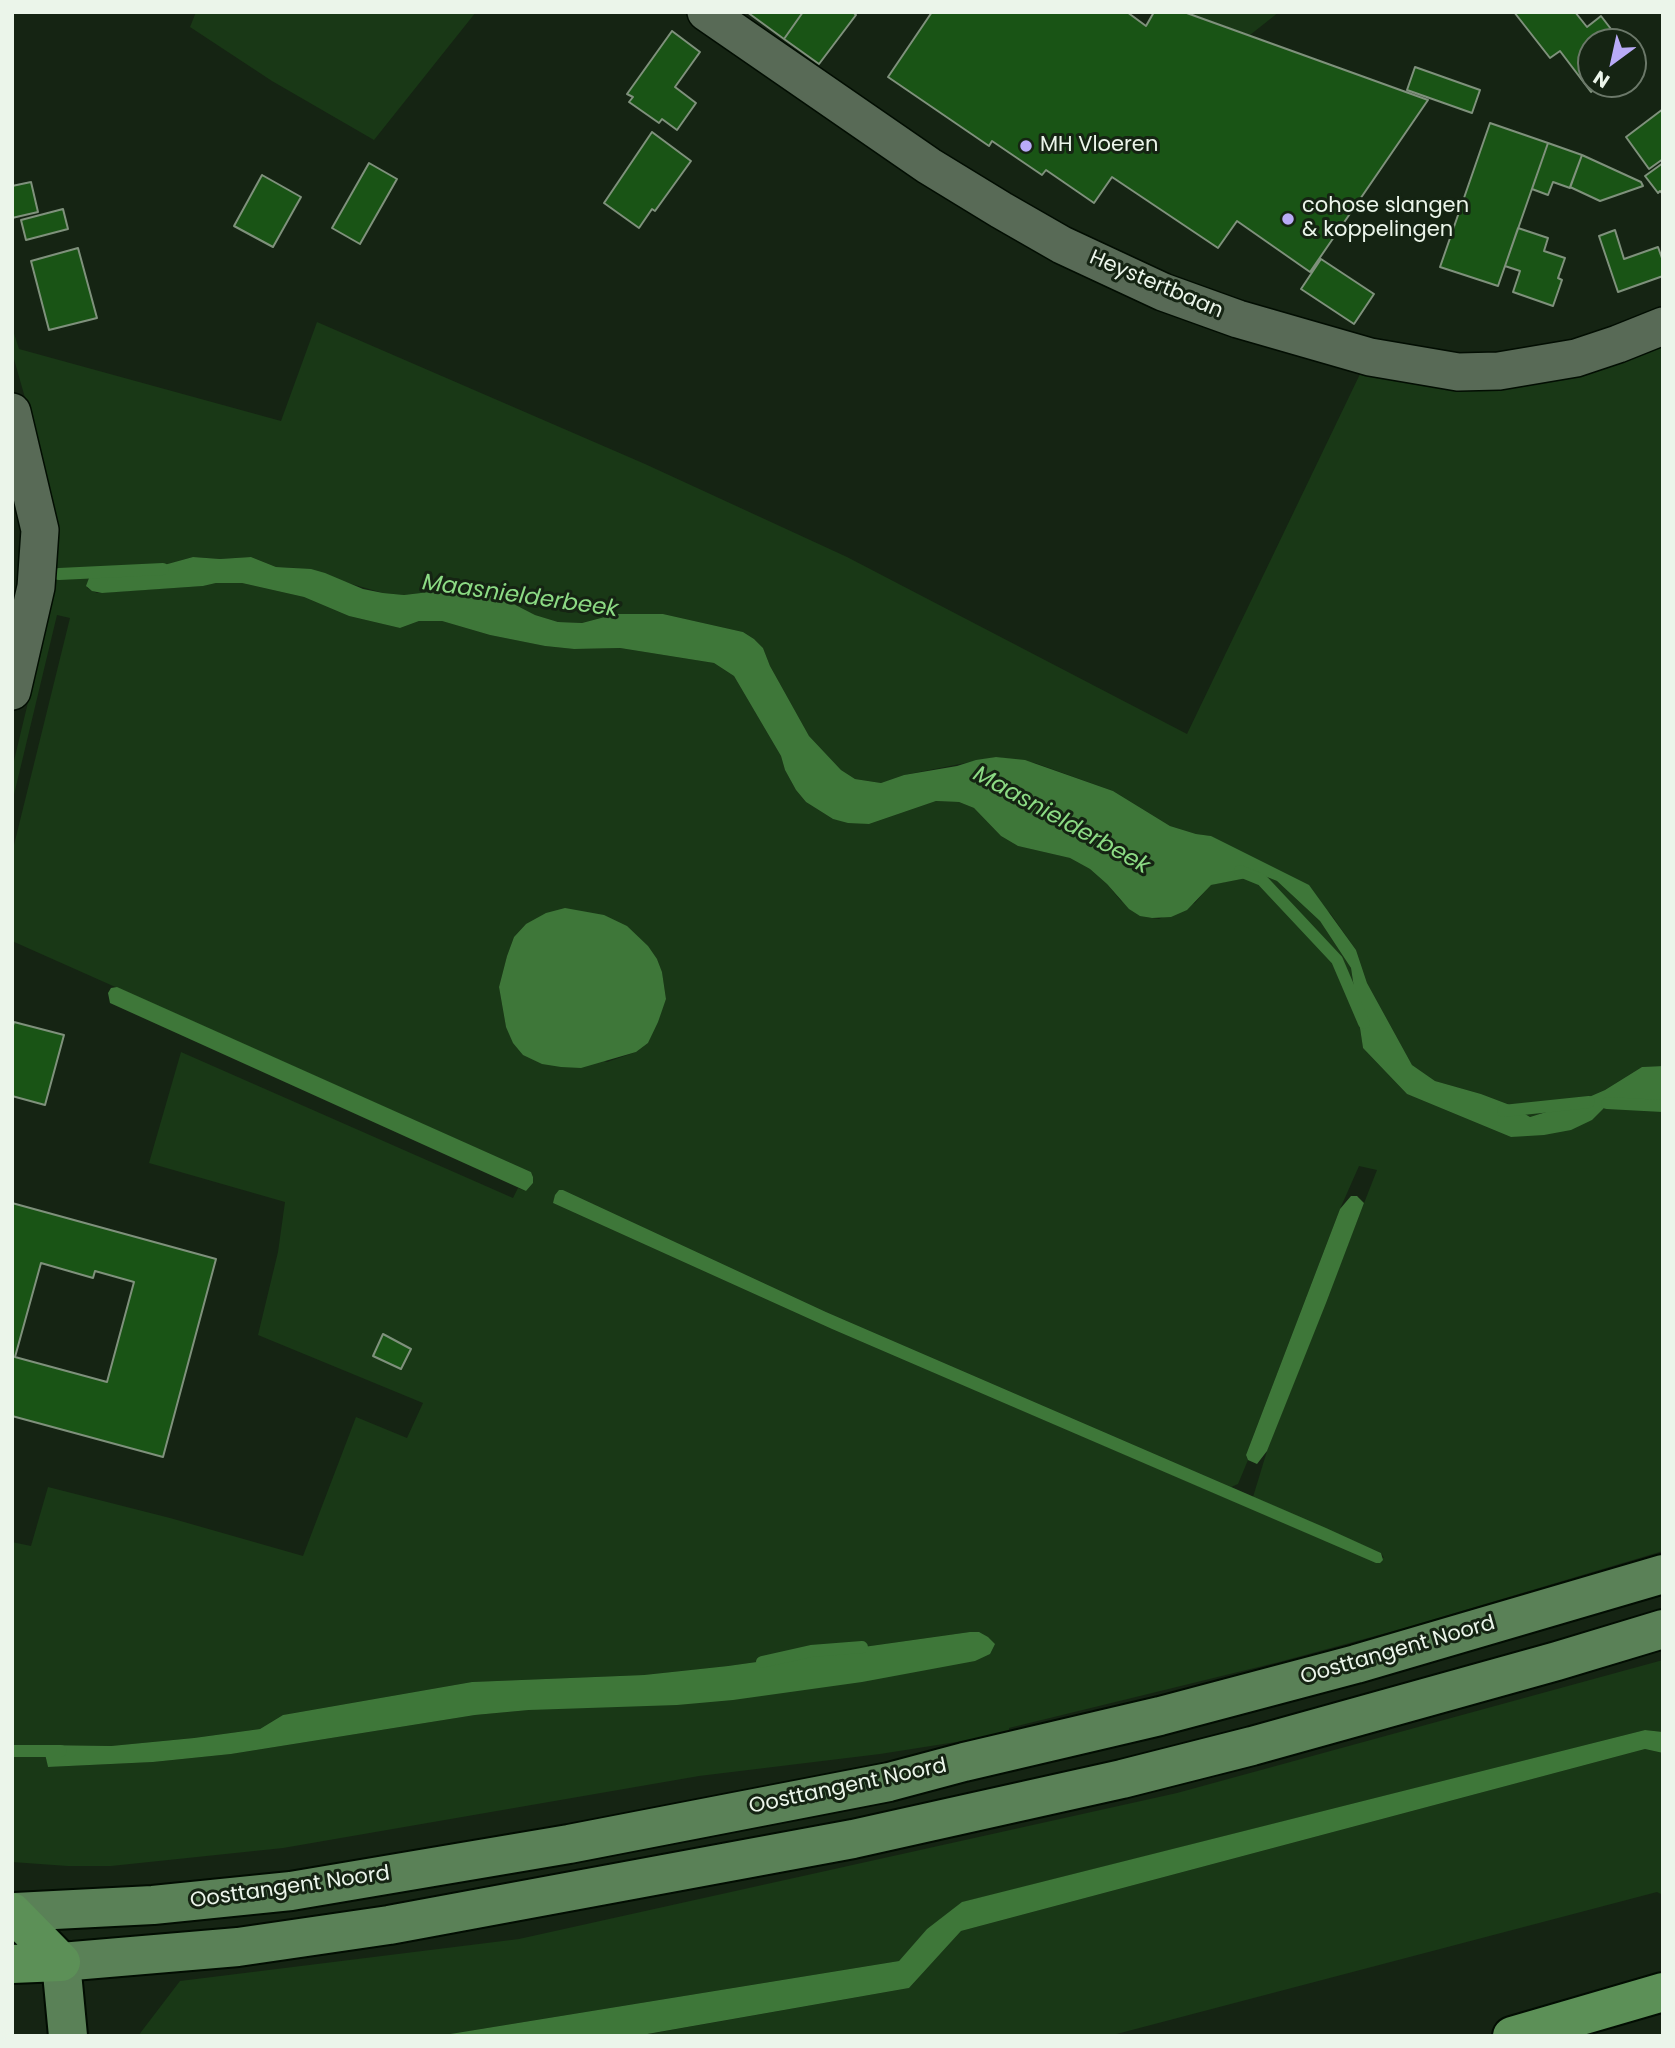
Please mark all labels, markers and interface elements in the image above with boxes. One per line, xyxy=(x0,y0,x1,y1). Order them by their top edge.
north arrow xyxy=(1577,28,1647,98)
text: N xyxy=(1588,64,1615,95)
place label: MH Vloeren xyxy=(1040,133,1158,159)
marker: MH Vloeren xyxy=(1018,138,1034,154)
place label: cohose slangen & koppelingen xyxy=(1302,194,1469,244)
marker: cohose slangen & koppelingen xyxy=(1280,211,1296,227)
street label: Heystertbaan xyxy=(1085,246,1227,324)
water label: Maasnielderbeek xyxy=(420,570,620,624)
water label: Maasnielderbeek xyxy=(968,761,1154,881)
street label: Oosttangent Noord xyxy=(1298,1611,1498,1691)
street label: Oosttangent Noord xyxy=(747,1754,949,1820)
street label: Oosttangent Noord xyxy=(189,1862,391,1914)

